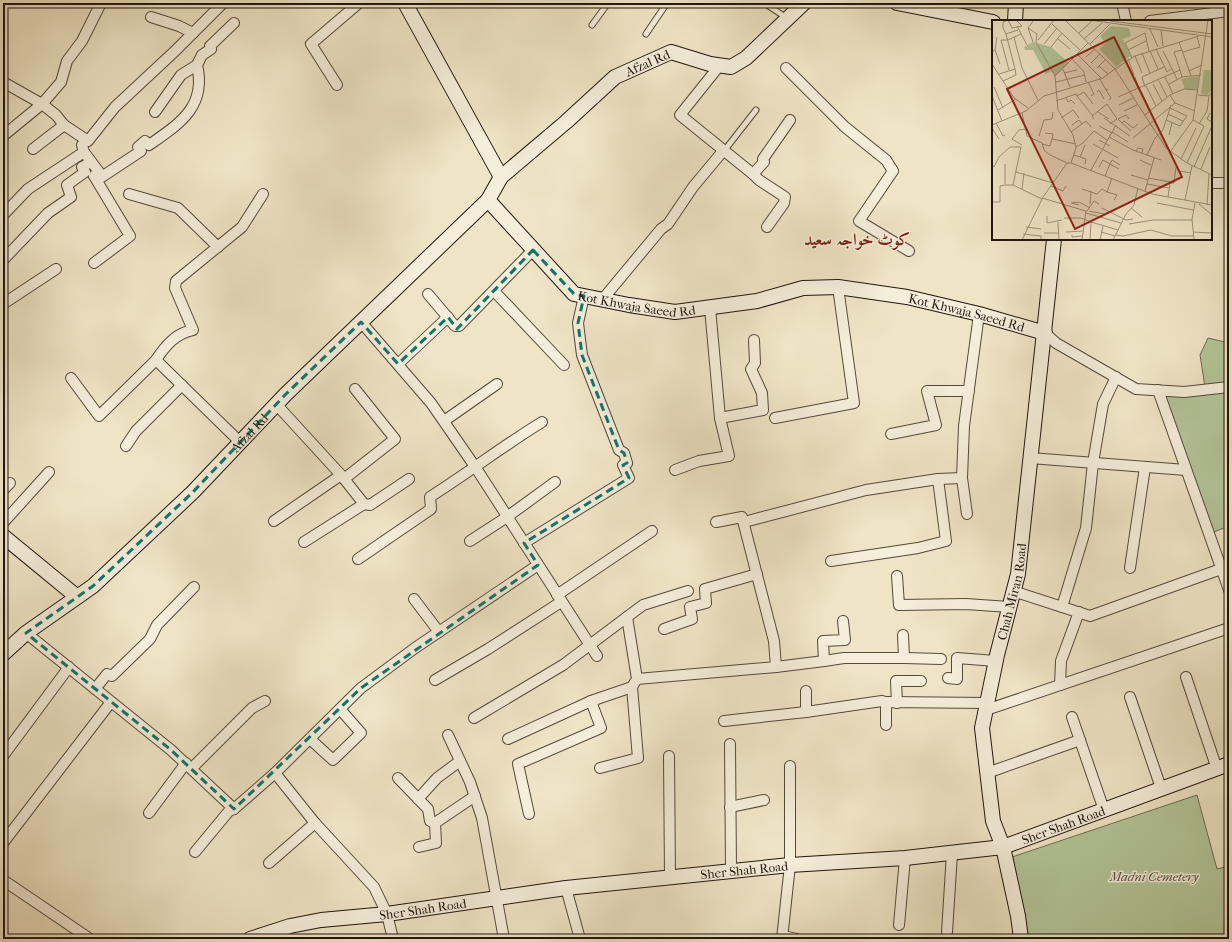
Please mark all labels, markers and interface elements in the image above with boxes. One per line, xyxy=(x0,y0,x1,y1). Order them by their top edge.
inset map xyxy=(992,20,1212,240)
street label: Afzal Rd xyxy=(622,46,673,80)
district label: کوٹ خواجہ سعید xyxy=(804,229,910,250)
street label: Kot Khwaja Saeed Rd xyxy=(576,288,697,320)
street label: Kot Khwaja Saeed Rd xyxy=(907,291,1027,335)
street label: Afzal Rd xyxy=(227,410,272,456)
street label: Chah Miran Road xyxy=(994,542,1029,642)
street label: Sher Shah Road xyxy=(1020,803,1108,848)
street label: Sher Shah Road xyxy=(700,858,790,882)
park label: Madni Cemetery xyxy=(1109,869,1199,884)
street label: Sher Shah Road xyxy=(379,895,468,923)

